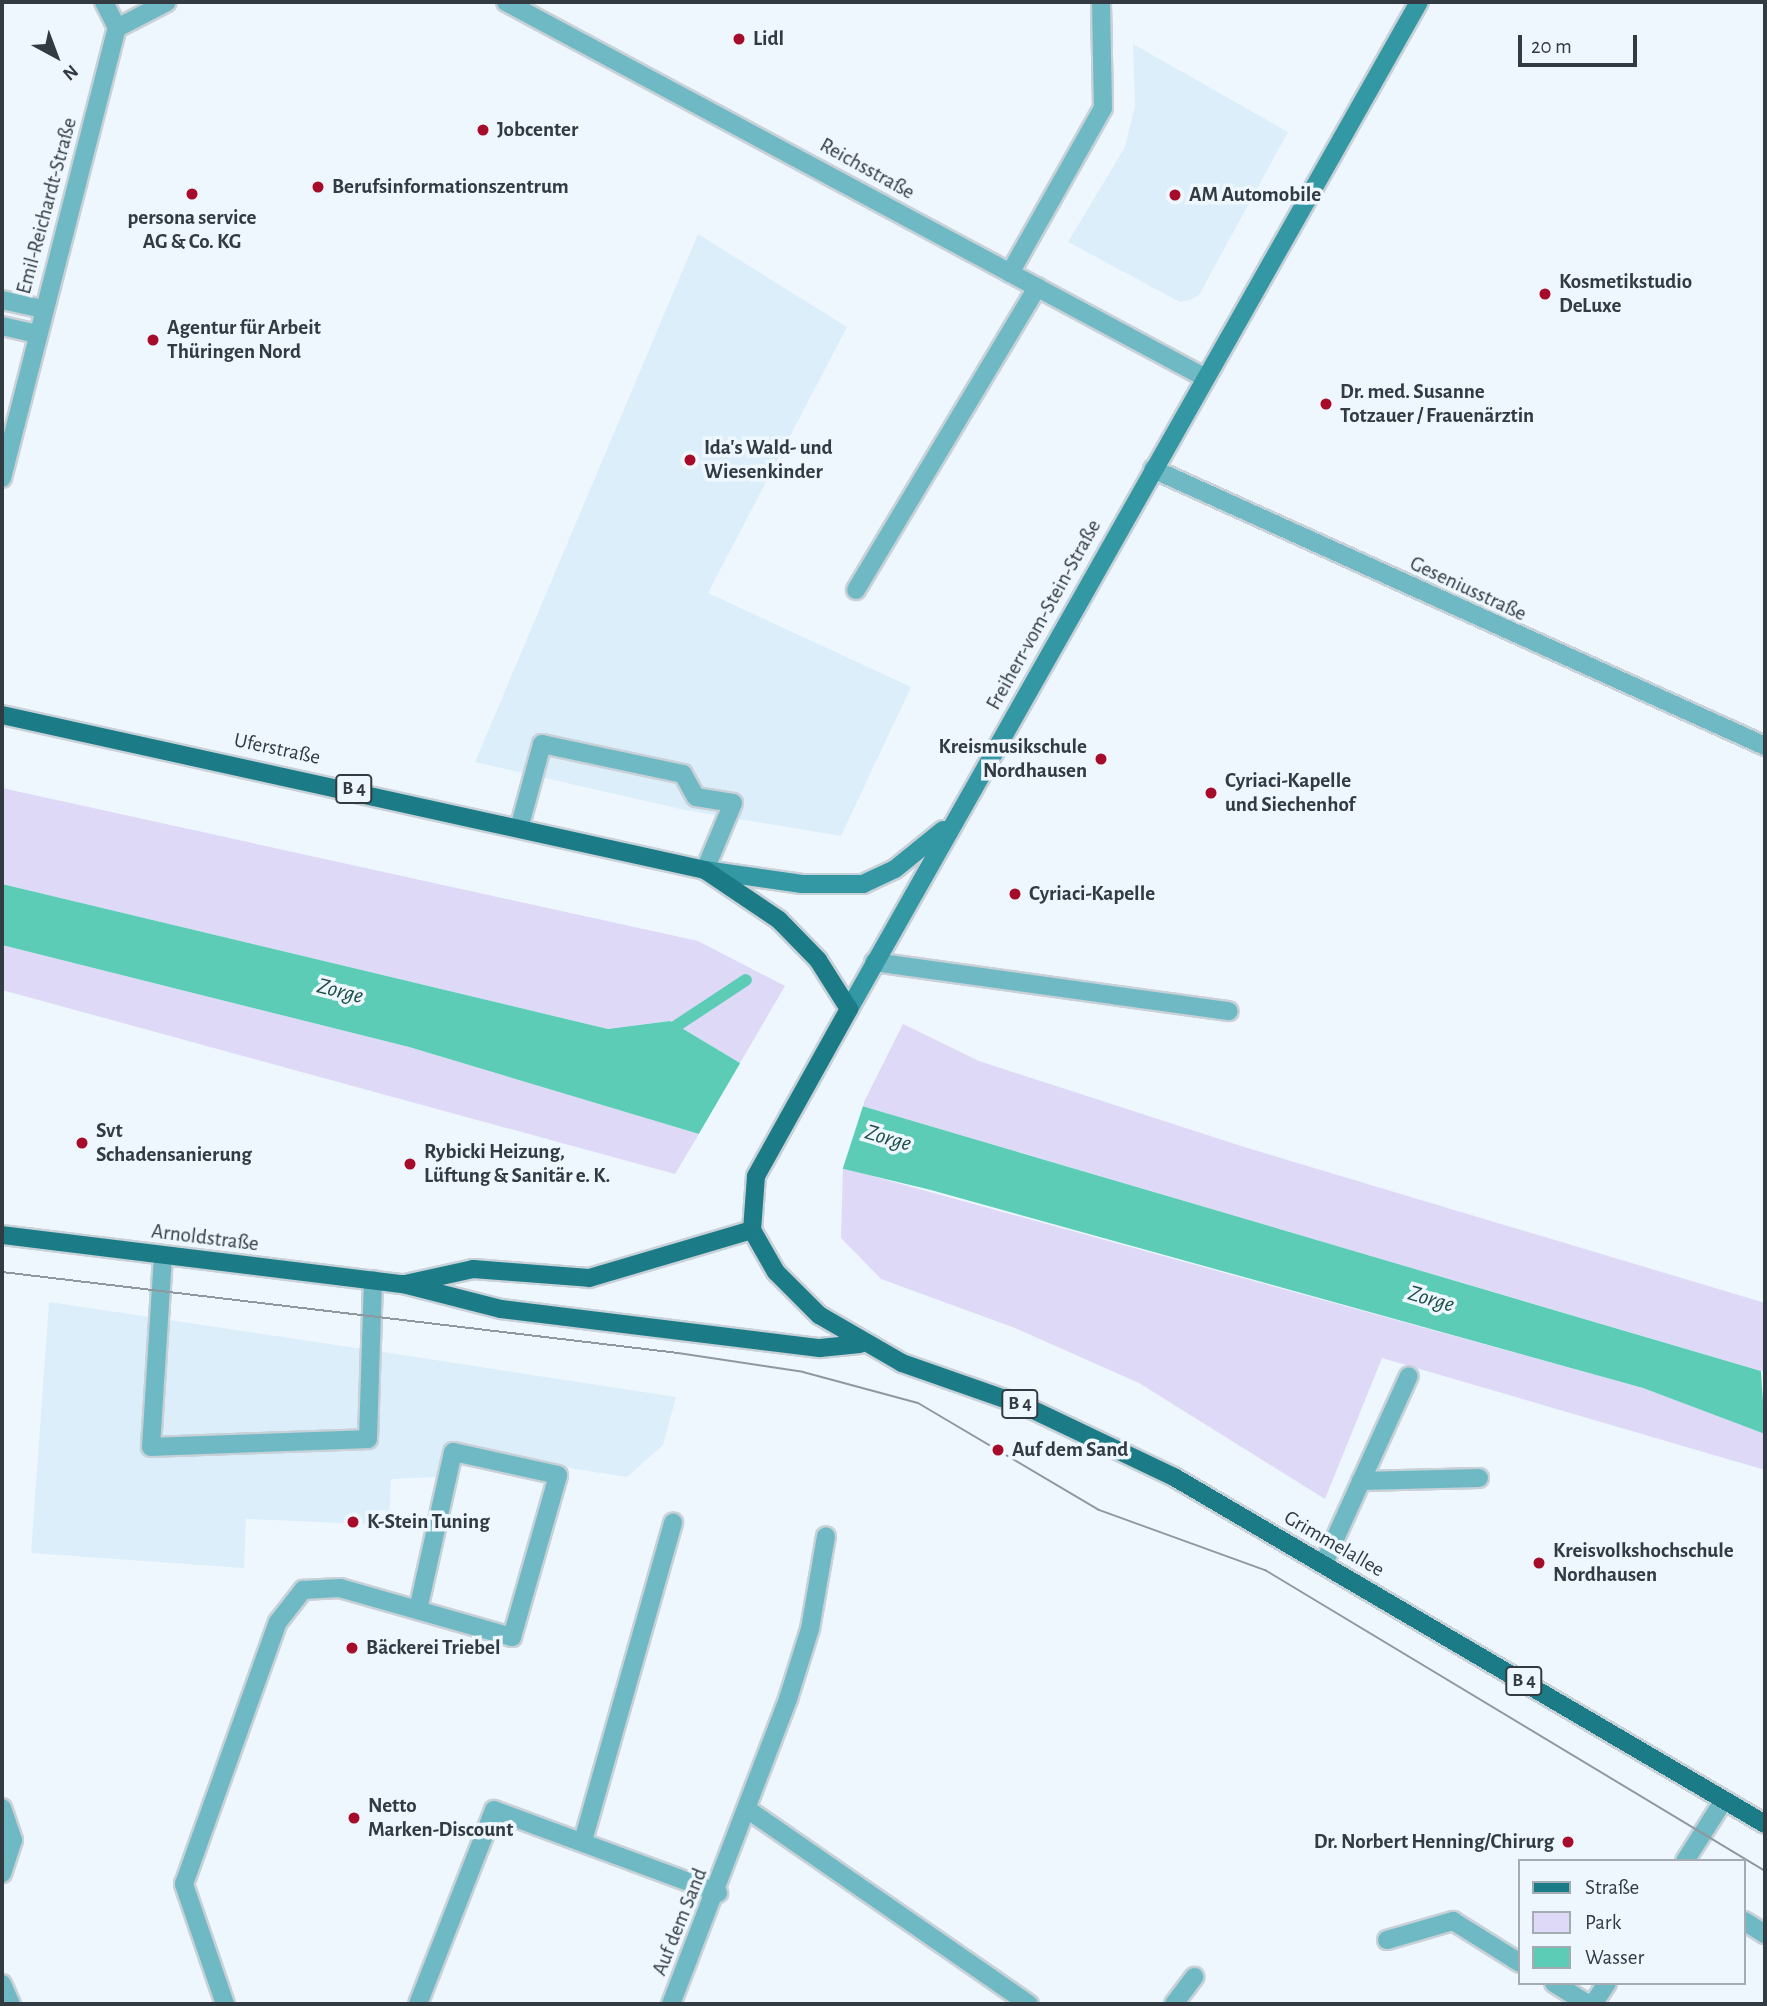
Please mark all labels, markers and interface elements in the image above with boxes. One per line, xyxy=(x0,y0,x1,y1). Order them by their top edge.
north arrow xyxy=(21,21,91,91)
scale bar xyxy=(1522,21,1641,65)
place label: Lidl xyxy=(753,26,784,52)
marker: Lidl xyxy=(731,31,747,47)
text: 20 m xyxy=(1531,36,1572,57)
text: N xyxy=(59,61,81,84)
street label: Emil-Reichardt-Straße xyxy=(11,115,83,297)
place label: Jobcenter xyxy=(497,117,578,143)
marker: Jobcenter xyxy=(475,122,491,138)
street label: Reichsstraße xyxy=(815,133,919,205)
place label: Berufsinformationszentrum xyxy=(332,174,569,200)
marker: Berufsinformationszentrum xyxy=(310,179,326,195)
place label: AM Automobile xyxy=(1189,182,1321,208)
marker: persona service AG & Co. KG xyxy=(184,186,200,202)
marker: AM Automobile xyxy=(1167,187,1183,203)
place label: persona service AG & Co. KG xyxy=(127,205,257,255)
place label: Kosmetikstudio DeLuxe xyxy=(1559,269,1692,319)
marker: Kosmetikstudio DeLuxe xyxy=(1537,286,1553,302)
place label: Agentur für Arbeit Thüringen Nord xyxy=(167,315,321,365)
marker: Agentur für Arbeit Thüringen Nord xyxy=(145,332,161,348)
place label: Dr. med. Susanne Totzauer / Frauenärztin xyxy=(1340,379,1534,429)
marker: Dr. med. Susanne Totzauer / Frauenärztin xyxy=(1318,396,1334,412)
place label: Ida's Wald- und Wiesenkinder xyxy=(704,435,833,485)
marker: Ida's Wald- und Wiesenkinder xyxy=(682,452,698,468)
street label: Freiherr-vom-Stein-Straße xyxy=(981,515,1107,715)
street label: Geseniusstraße xyxy=(1406,551,1530,627)
street label: Uferstraße xyxy=(232,728,322,770)
place label: Kreismusikschule Nordhausen xyxy=(939,734,1087,784)
marker: Kreismusikschule Nordhausen xyxy=(1093,751,1109,767)
place label: Cyriaci-Kapelle und Siechenhof xyxy=(1225,768,1355,818)
road number: B 4 xyxy=(335,774,373,804)
marker: Cyriaci-Kapelle und Siechenhof xyxy=(1203,785,1219,801)
place label: Cyriaci-Kapelle xyxy=(1029,881,1155,907)
marker: Cyriaci-Kapelle xyxy=(1007,886,1023,902)
water label: Zorge xyxy=(314,973,366,1011)
place label: Svt Schadensanierung xyxy=(96,1118,252,1168)
water label: Zorge xyxy=(862,1119,914,1159)
marker: Svt Schadensanierung xyxy=(74,1135,90,1151)
place label: Rybicki Heizung, Lüftung & Sanitär e. K. xyxy=(424,1139,610,1189)
marker: Rybicki Heizung, Lüftung & Sanitär e. K. xyxy=(402,1156,418,1172)
street label: Arnoldstraße xyxy=(150,1219,260,1257)
water label: Zorge xyxy=(1405,1280,1457,1320)
road number: B 4 xyxy=(1001,1388,1039,1420)
place label: Auf dem Sand xyxy=(1012,1437,1128,1463)
marker: Auf dem Sand xyxy=(990,1442,1006,1458)
street label: Grimmelallee xyxy=(1279,1505,1389,1583)
place label: K-Stein Tuning xyxy=(367,1509,490,1535)
marker: K-Stein Tuning xyxy=(345,1514,361,1530)
place label: Kreisvolkshochschule Nordhausen xyxy=(1553,1538,1734,1588)
marker: Kreisvolkshochschule Nordhausen xyxy=(1531,1555,1547,1571)
place label: Bäckerei Triebel xyxy=(366,1635,500,1661)
marker: Bäckerei Triebel xyxy=(344,1640,360,1656)
road number: B 4 xyxy=(1505,1666,1543,1696)
place label: Netto Marken-Discount xyxy=(368,1793,513,1843)
marker: Netto Marken-Discount xyxy=(346,1810,362,1826)
place label: Dr. Norbert Henning/Chirurg xyxy=(1314,1829,1554,1855)
marker: Dr. Norbert Henning/Chirurg xyxy=(1560,1834,1576,1850)
legend xyxy=(1518,1859,1746,1985)
street label: Auf dem Sand xyxy=(647,1865,713,1979)
text: Straße xyxy=(1585,1877,1639,1898)
text: Park xyxy=(1585,1912,1621,1933)
text: Wasser xyxy=(1585,1947,1644,1968)

